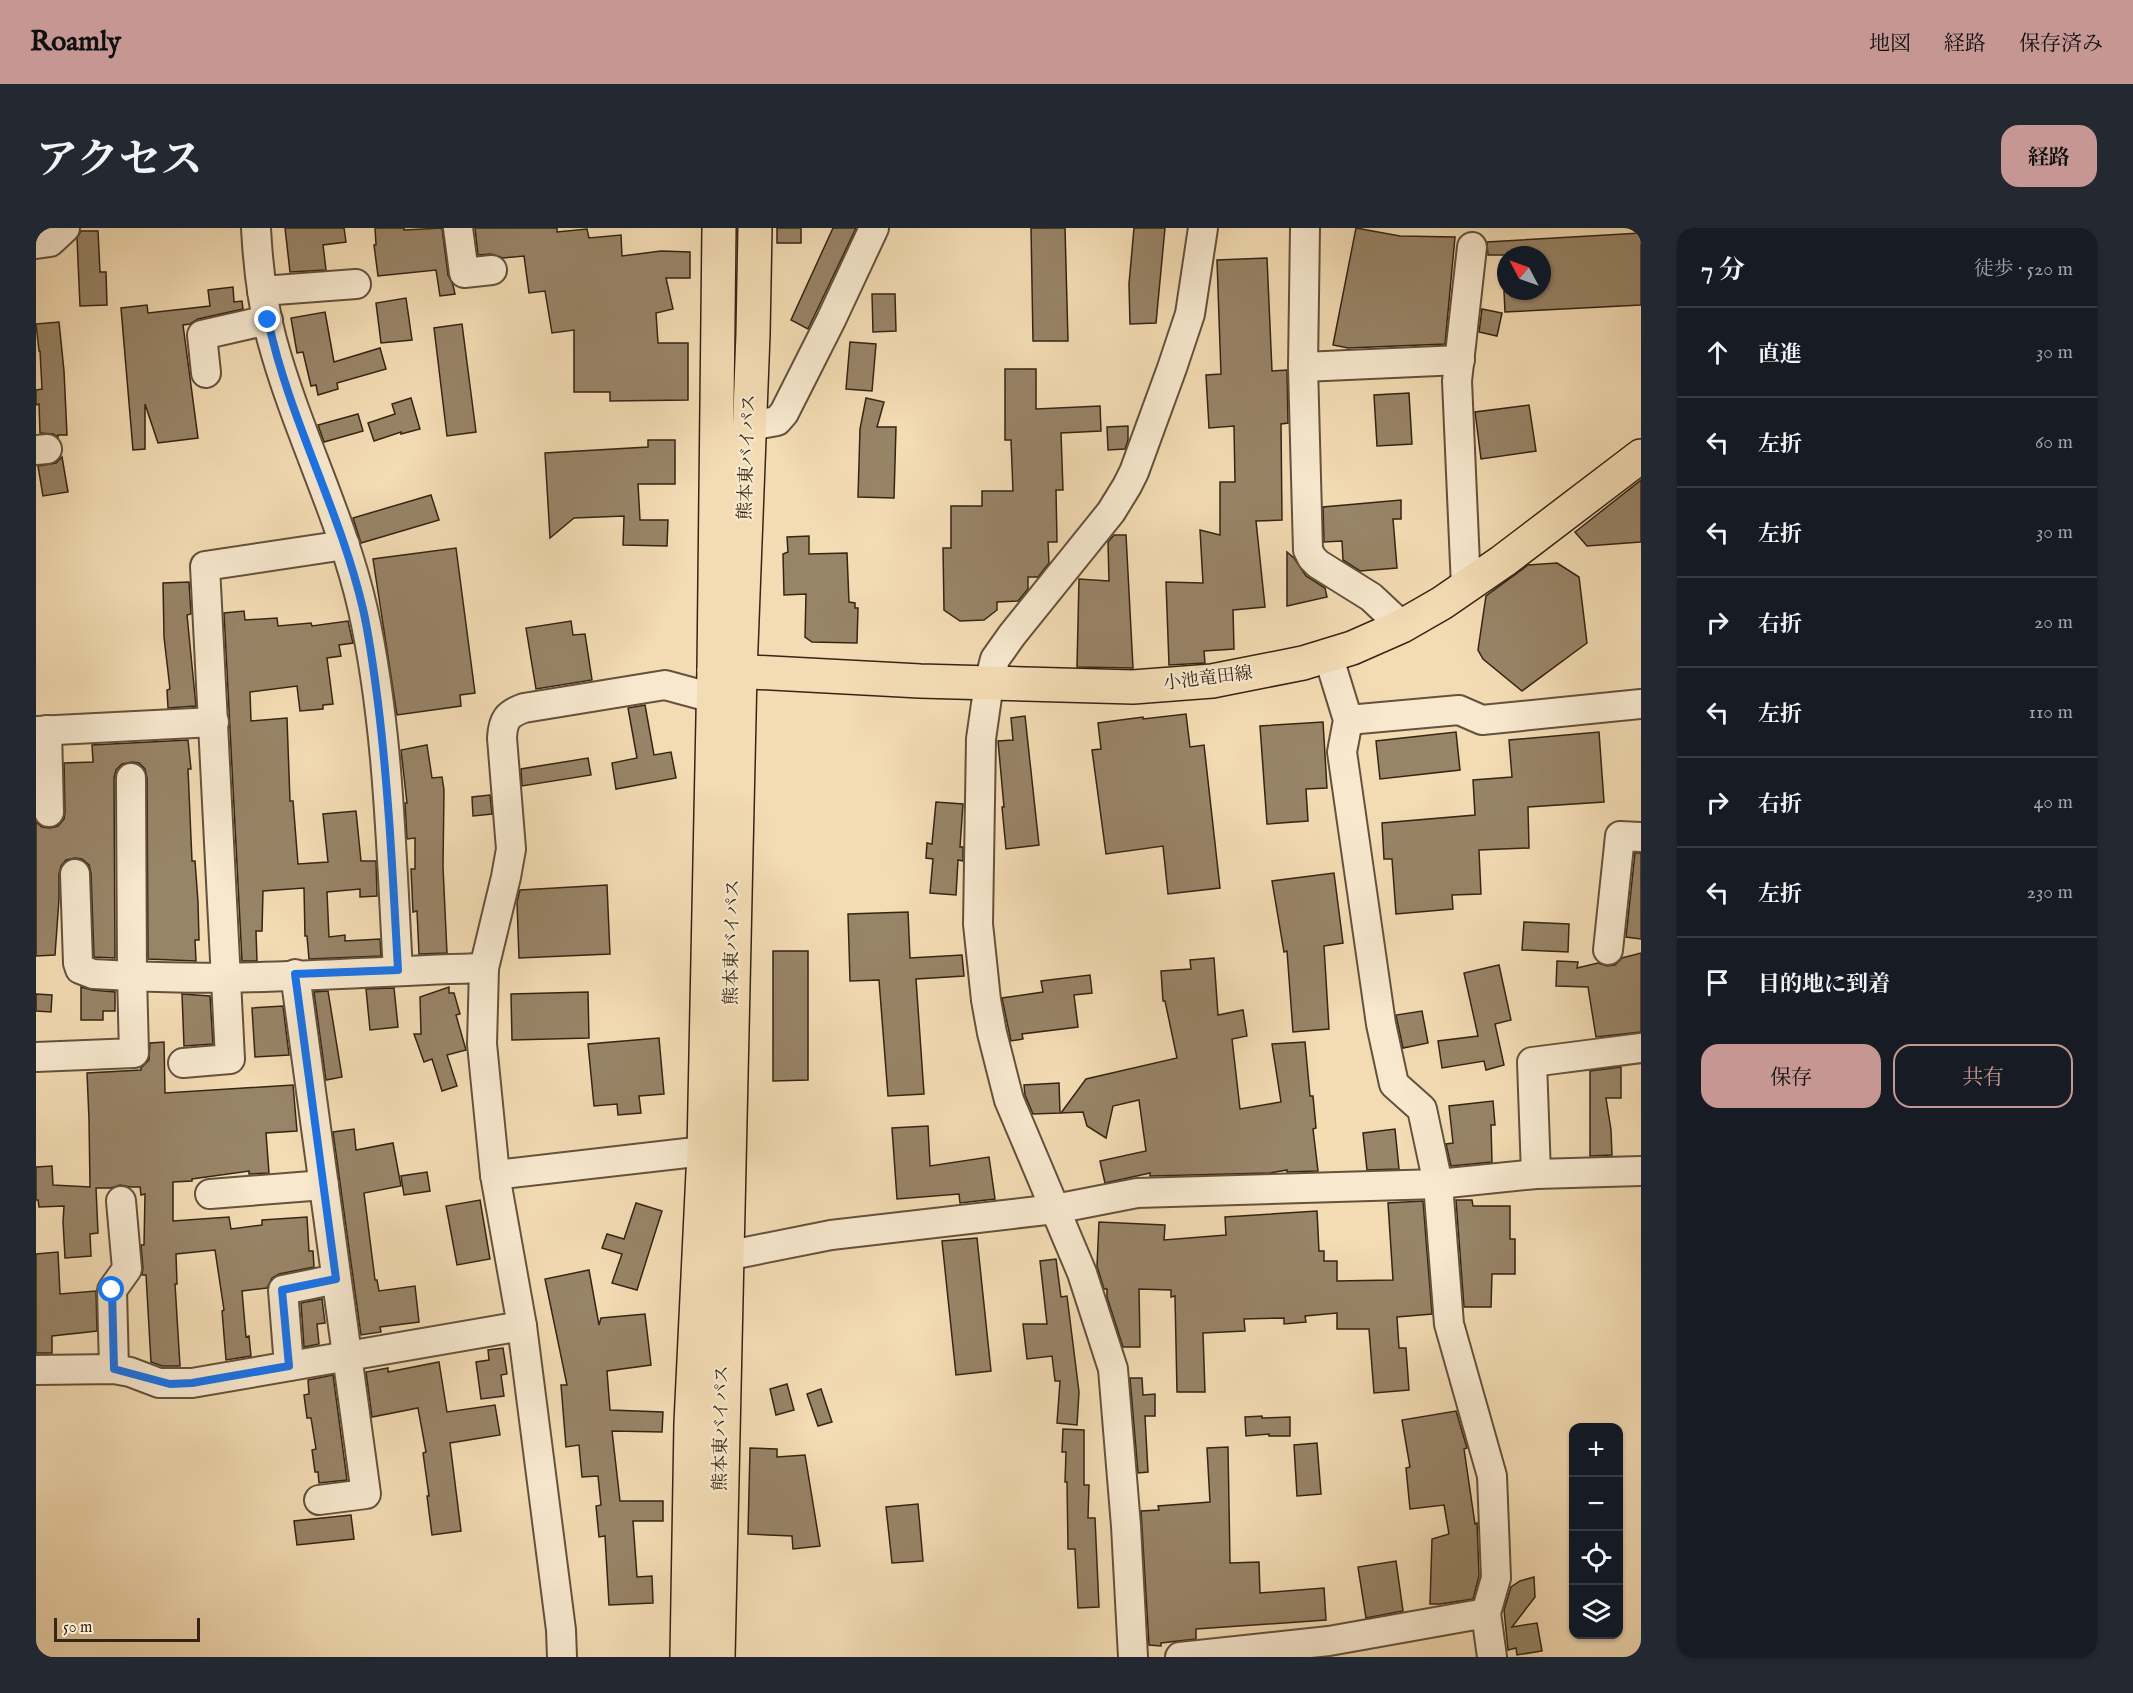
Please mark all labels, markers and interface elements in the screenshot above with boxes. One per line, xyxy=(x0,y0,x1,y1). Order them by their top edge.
text: Roamly xyxy=(30,25,121,60)
text: 地図 xyxy=(1869,31,1911,58)
text: 経路 xyxy=(1944,31,1986,58)
text: 保存済み xyxy=(2019,31,2103,58)
button: 経路 xyxy=(2001,125,2097,187)
text: アクセス xyxy=(36,135,203,188)
north arrow xyxy=(1497,246,1551,300)
text: 7 分 xyxy=(1701,254,1745,287)
text: 徒歩 · 520 m xyxy=(1974,257,2073,282)
route end xyxy=(254,306,280,332)
icon: ahead xyxy=(1701,336,1734,369)
text: 30 m xyxy=(2036,340,2073,365)
text: 直進 xyxy=(1758,341,1802,369)
street label: 熊本東バイパス xyxy=(734,394,762,520)
icon: left xyxy=(1701,426,1734,459)
text: 60 m xyxy=(2035,430,2073,455)
text: 左折 xyxy=(1758,431,1802,459)
icon: left xyxy=(1701,516,1734,549)
text: 30 m xyxy=(2036,520,2073,545)
text: 左折 xyxy=(1758,521,1802,549)
icon: right xyxy=(1701,606,1734,639)
text: 20 m xyxy=(2034,610,2073,635)
text: 右折 xyxy=(1758,611,1802,639)
street label: 小池竜田線 xyxy=(1162,662,1254,696)
icon: left xyxy=(1701,696,1734,729)
text: 110 m xyxy=(2029,700,2073,725)
text: 左折 xyxy=(1758,701,1802,729)
icon: right xyxy=(1701,786,1734,819)
text: 40 m xyxy=(2034,790,2073,815)
text: 右折 xyxy=(1758,791,1802,819)
icon: left xyxy=(1701,876,1734,909)
street label: 熊本東バイパス xyxy=(720,879,746,1005)
text: 230 m xyxy=(2027,880,2073,905)
text: 左折 xyxy=(1758,881,1802,909)
icon: arrive xyxy=(1701,966,1734,999)
text: 目的地に到着 xyxy=(1758,971,1890,999)
button: 保存 xyxy=(1701,1044,1881,1108)
button: 共有 xyxy=(1893,1044,2073,1108)
route start xyxy=(98,1276,124,1302)
street label: 熊本東バイパス xyxy=(709,1365,735,1491)
map controls xyxy=(1569,1423,1623,1639)
button: + xyxy=(1569,1423,1623,1477)
button: − xyxy=(1569,1477,1623,1531)
button: locate xyxy=(1569,1531,1623,1585)
button: layers xyxy=(1569,1585,1623,1639)
scale bar xyxy=(54,1615,200,1642)
text: 50 m xyxy=(63,1618,92,1638)

